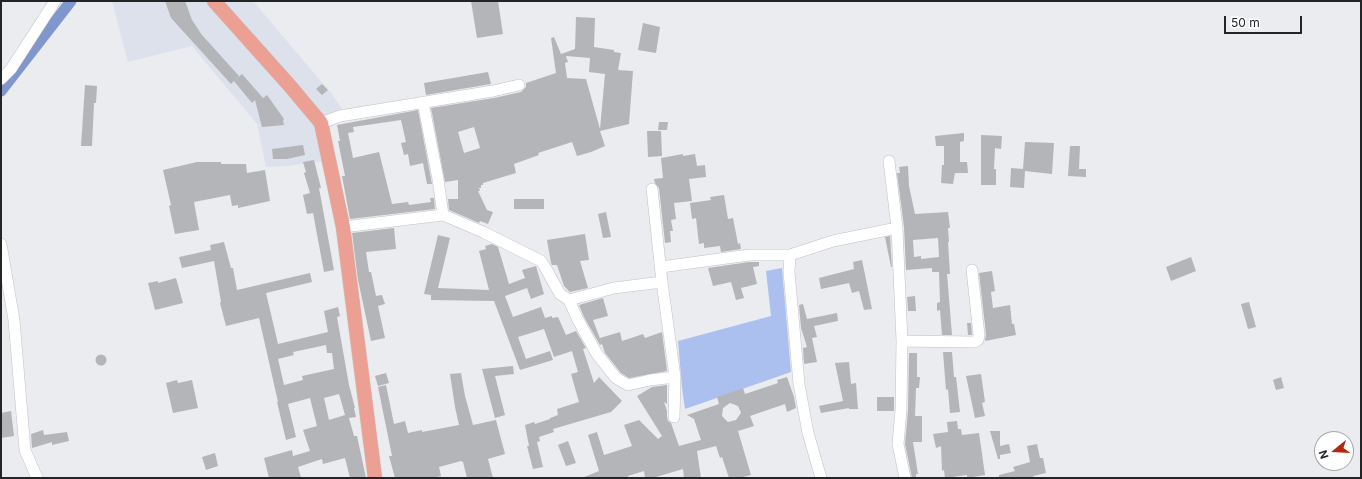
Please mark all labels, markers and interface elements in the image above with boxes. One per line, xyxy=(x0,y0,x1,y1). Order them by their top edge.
scale bar xyxy=(1226,8,1304,34)
text: 50 m xyxy=(1231,15,1260,30)
north arrow xyxy=(1314,431,1354,471)
text: N xyxy=(1316,448,1331,461)

